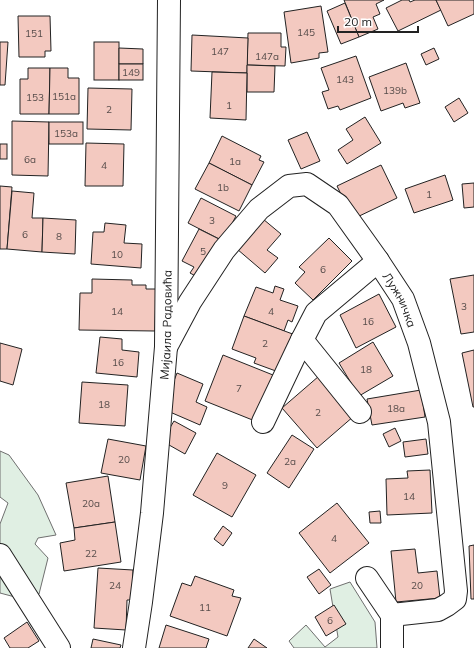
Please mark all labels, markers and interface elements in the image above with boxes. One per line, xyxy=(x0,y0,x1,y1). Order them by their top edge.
scale bar xyxy=(338,8,418,34)
text: 20 m xyxy=(344,14,372,29)
house number: 145 xyxy=(297,26,315,39)
house number: 151 xyxy=(25,27,43,40)
house number: 147 xyxy=(211,45,229,58)
house number: 147a xyxy=(255,50,279,63)
house number: 149 xyxy=(122,66,140,79)
house number: 143 xyxy=(336,73,354,86)
house number: 139b xyxy=(383,84,407,97)
house number: 151a xyxy=(52,90,76,103)
house number: 153 xyxy=(26,91,44,104)
house number: 1 xyxy=(226,99,232,112)
house number: 2 xyxy=(106,103,112,116)
house number: 153a xyxy=(54,127,78,140)
house number: 6a xyxy=(24,153,36,166)
house number: 1a xyxy=(229,155,241,168)
house number: 4 xyxy=(101,159,107,172)
house number: 1b xyxy=(217,181,229,194)
house number: 1 xyxy=(426,188,432,201)
house number: 3 xyxy=(209,214,215,227)
house number: 6 xyxy=(22,228,28,241)
house number: 8 xyxy=(56,230,62,243)
house number: 5 xyxy=(200,245,206,258)
house number: 10 xyxy=(111,248,123,261)
house number: 6 xyxy=(320,263,326,276)
street label: Лужничка xyxy=(380,269,420,329)
street label: Мијаила Радовића xyxy=(156,270,174,380)
house number: 3 xyxy=(461,300,467,313)
house number: 14 xyxy=(111,305,123,318)
house number: 4 xyxy=(268,305,274,318)
house number: 16 xyxy=(362,315,374,328)
house number: 2 xyxy=(262,337,268,350)
house number: 16 xyxy=(112,356,124,369)
house number: 18 xyxy=(360,363,372,376)
house number: 7 xyxy=(236,382,242,395)
house number: 18 xyxy=(98,398,110,411)
house number: 18a xyxy=(387,402,405,415)
house number: 2 xyxy=(315,406,321,419)
house number: 20 xyxy=(118,453,130,466)
house number: 2a xyxy=(284,455,296,468)
house number: 9 xyxy=(222,479,228,492)
house number: 14 xyxy=(403,490,415,503)
house number: 20a xyxy=(82,497,100,510)
house number: 4 xyxy=(331,532,337,545)
house number: 22 xyxy=(85,547,97,560)
house number: 24 xyxy=(109,579,121,592)
house number: 20 xyxy=(411,579,423,592)
house number: 11 xyxy=(199,601,211,614)
house number: 6 xyxy=(327,614,333,627)

